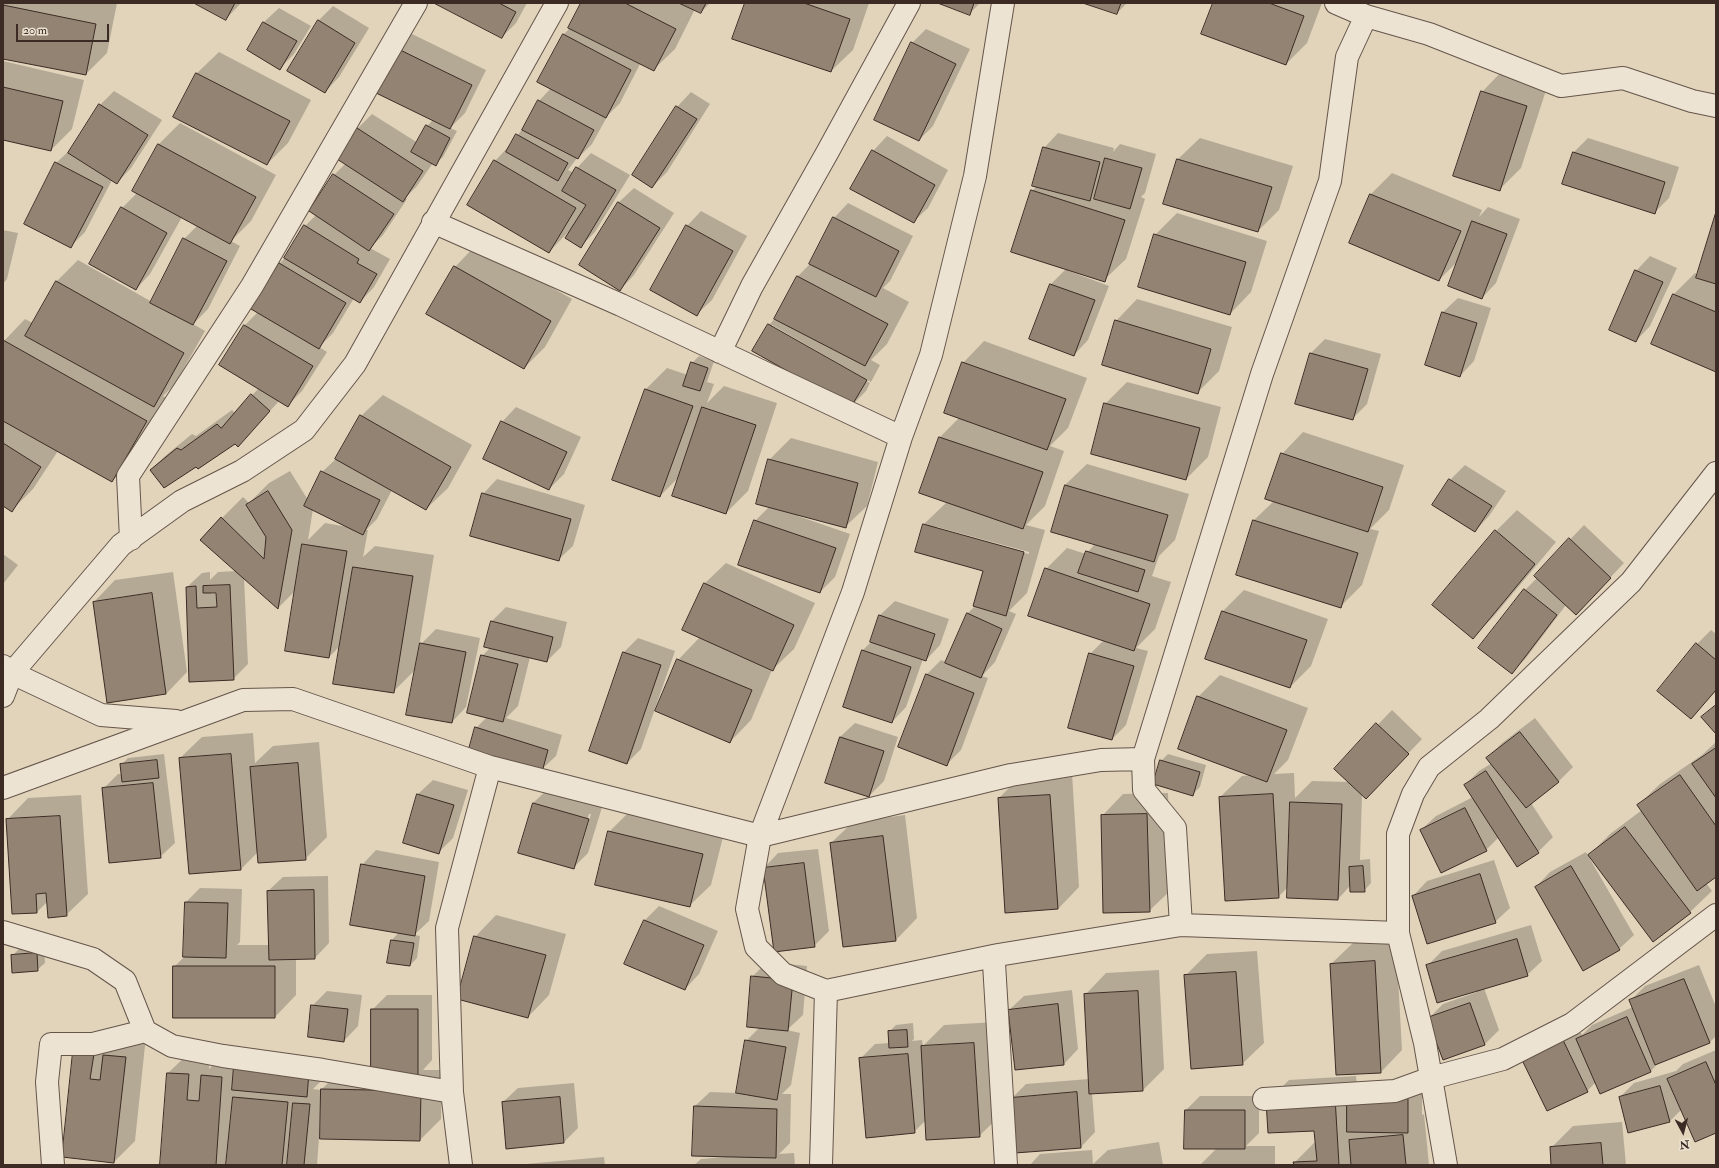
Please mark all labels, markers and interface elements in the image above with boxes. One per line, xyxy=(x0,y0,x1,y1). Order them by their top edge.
scale bar xyxy=(18,16,111,42)
text: 20 m xyxy=(23,23,47,38)
north arrow xyxy=(1663,1112,1703,1152)
text: N xyxy=(1679,1137,1690,1151)

